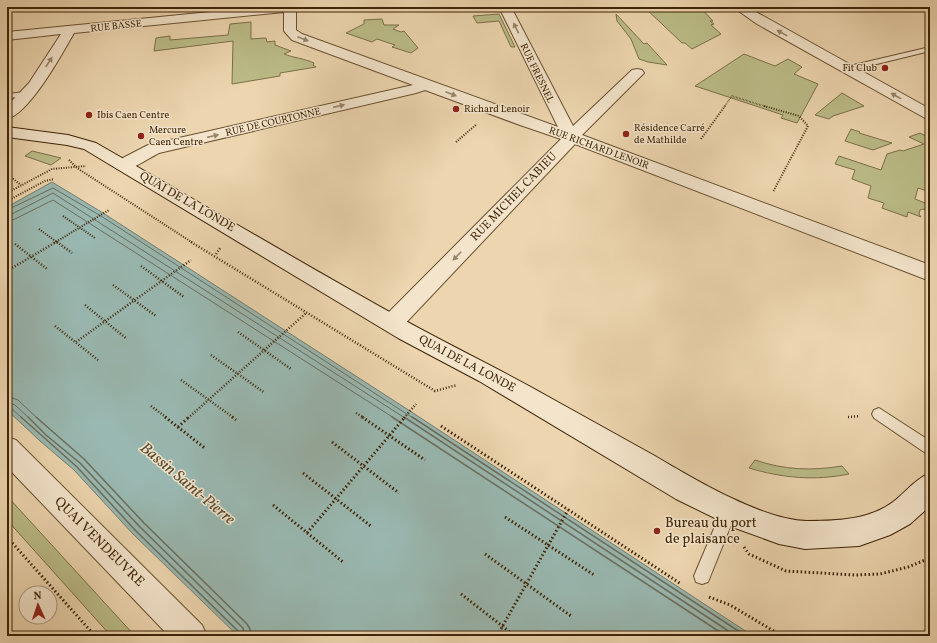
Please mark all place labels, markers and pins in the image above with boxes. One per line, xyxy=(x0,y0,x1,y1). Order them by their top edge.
place label: Fit Club xyxy=(843,61,878,75)
marker: Fit Club xyxy=(880,63,890,73)
place label: Richard Lenoir xyxy=(464,102,530,116)
marker: Richard Lenoir xyxy=(451,104,461,114)
place label: Ibis Caen Centre xyxy=(97,108,169,122)
marker: Ibis Caen Centre xyxy=(84,110,94,120)
place label: Résidence Carré de Mathilde xyxy=(634,121,705,147)
place label: Mercure Caen Centre xyxy=(149,123,203,149)
marker: Résidence Carré de Mathilde xyxy=(621,129,631,139)
marker: Mercure Caen Centre xyxy=(136,131,146,141)
place label: Bureau du port de plaisance xyxy=(665,514,757,549)
marker: Bureau du port de plaisance xyxy=(652,526,662,536)

